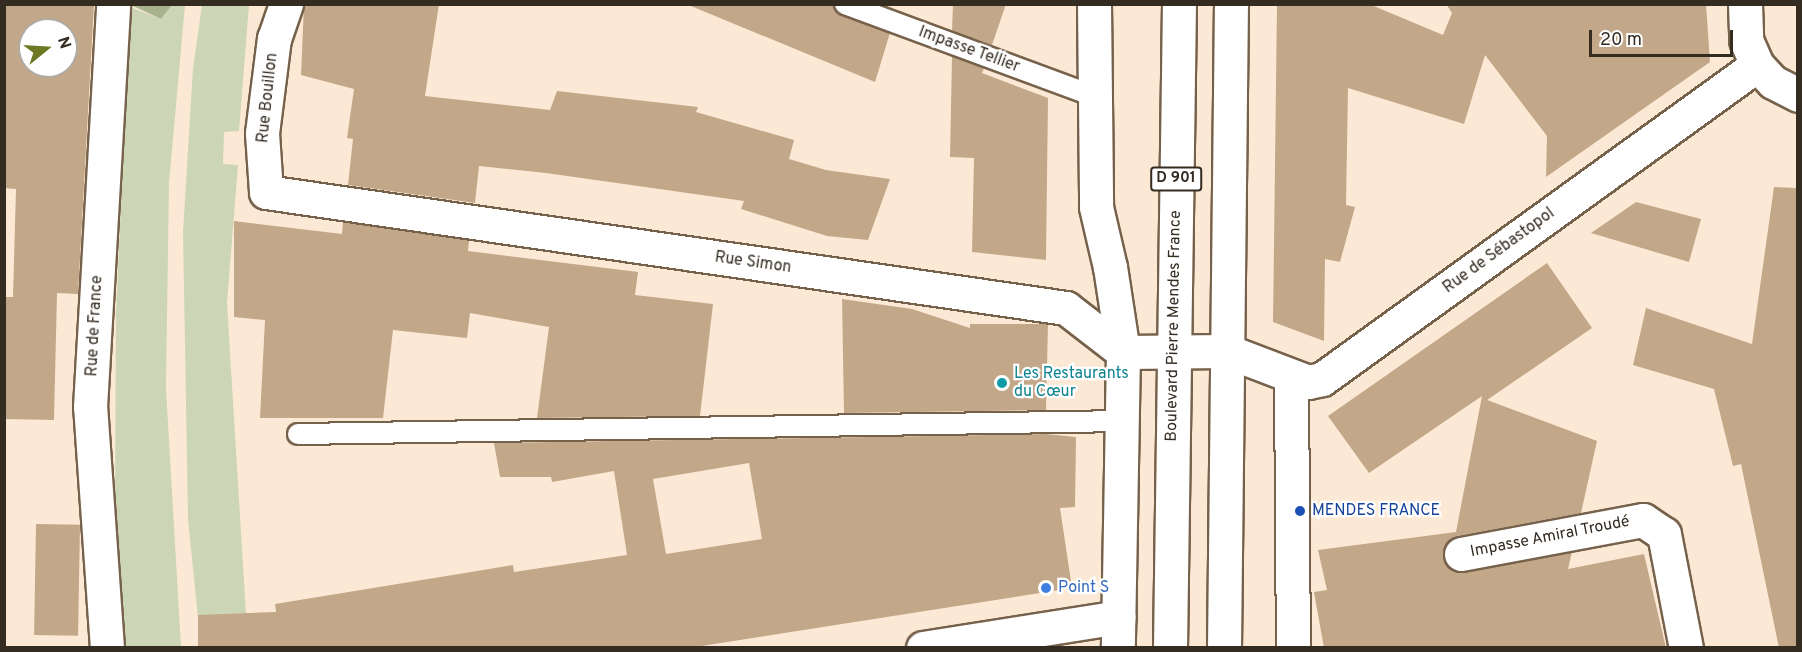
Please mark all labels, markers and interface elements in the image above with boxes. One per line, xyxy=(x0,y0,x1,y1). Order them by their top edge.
north arrow xyxy=(18,18,78,78)
scale bar xyxy=(1592,18,1736,56)
street label: Impasse Tellier xyxy=(915,23,1023,77)
text: 20 m xyxy=(1600,29,1642,52)
text: N xyxy=(52,34,75,52)
street label: Rue Bouillon xyxy=(254,52,282,144)
road number: D 901 xyxy=(1149,167,1203,191)
street label: Rue de Sébastopol xyxy=(1440,204,1558,298)
street label: Boulevard Pierre Mendes France xyxy=(1162,210,1186,442)
street label: Rue Simon xyxy=(714,248,792,278)
street label: Rue de France xyxy=(83,275,107,377)
place label: Les Restaurants du Cœur xyxy=(1014,364,1129,402)
marker: Les Restaurants du Cœur xyxy=(995,376,1009,390)
place label: MENDES FRANCE xyxy=(1312,501,1440,521)
marker: MENDES FRANCE xyxy=(1293,504,1307,518)
street label: Impasse Amiral Troudé xyxy=(1468,512,1632,562)
place label: Point S xyxy=(1058,578,1109,598)
marker: Point S xyxy=(1039,581,1053,595)

